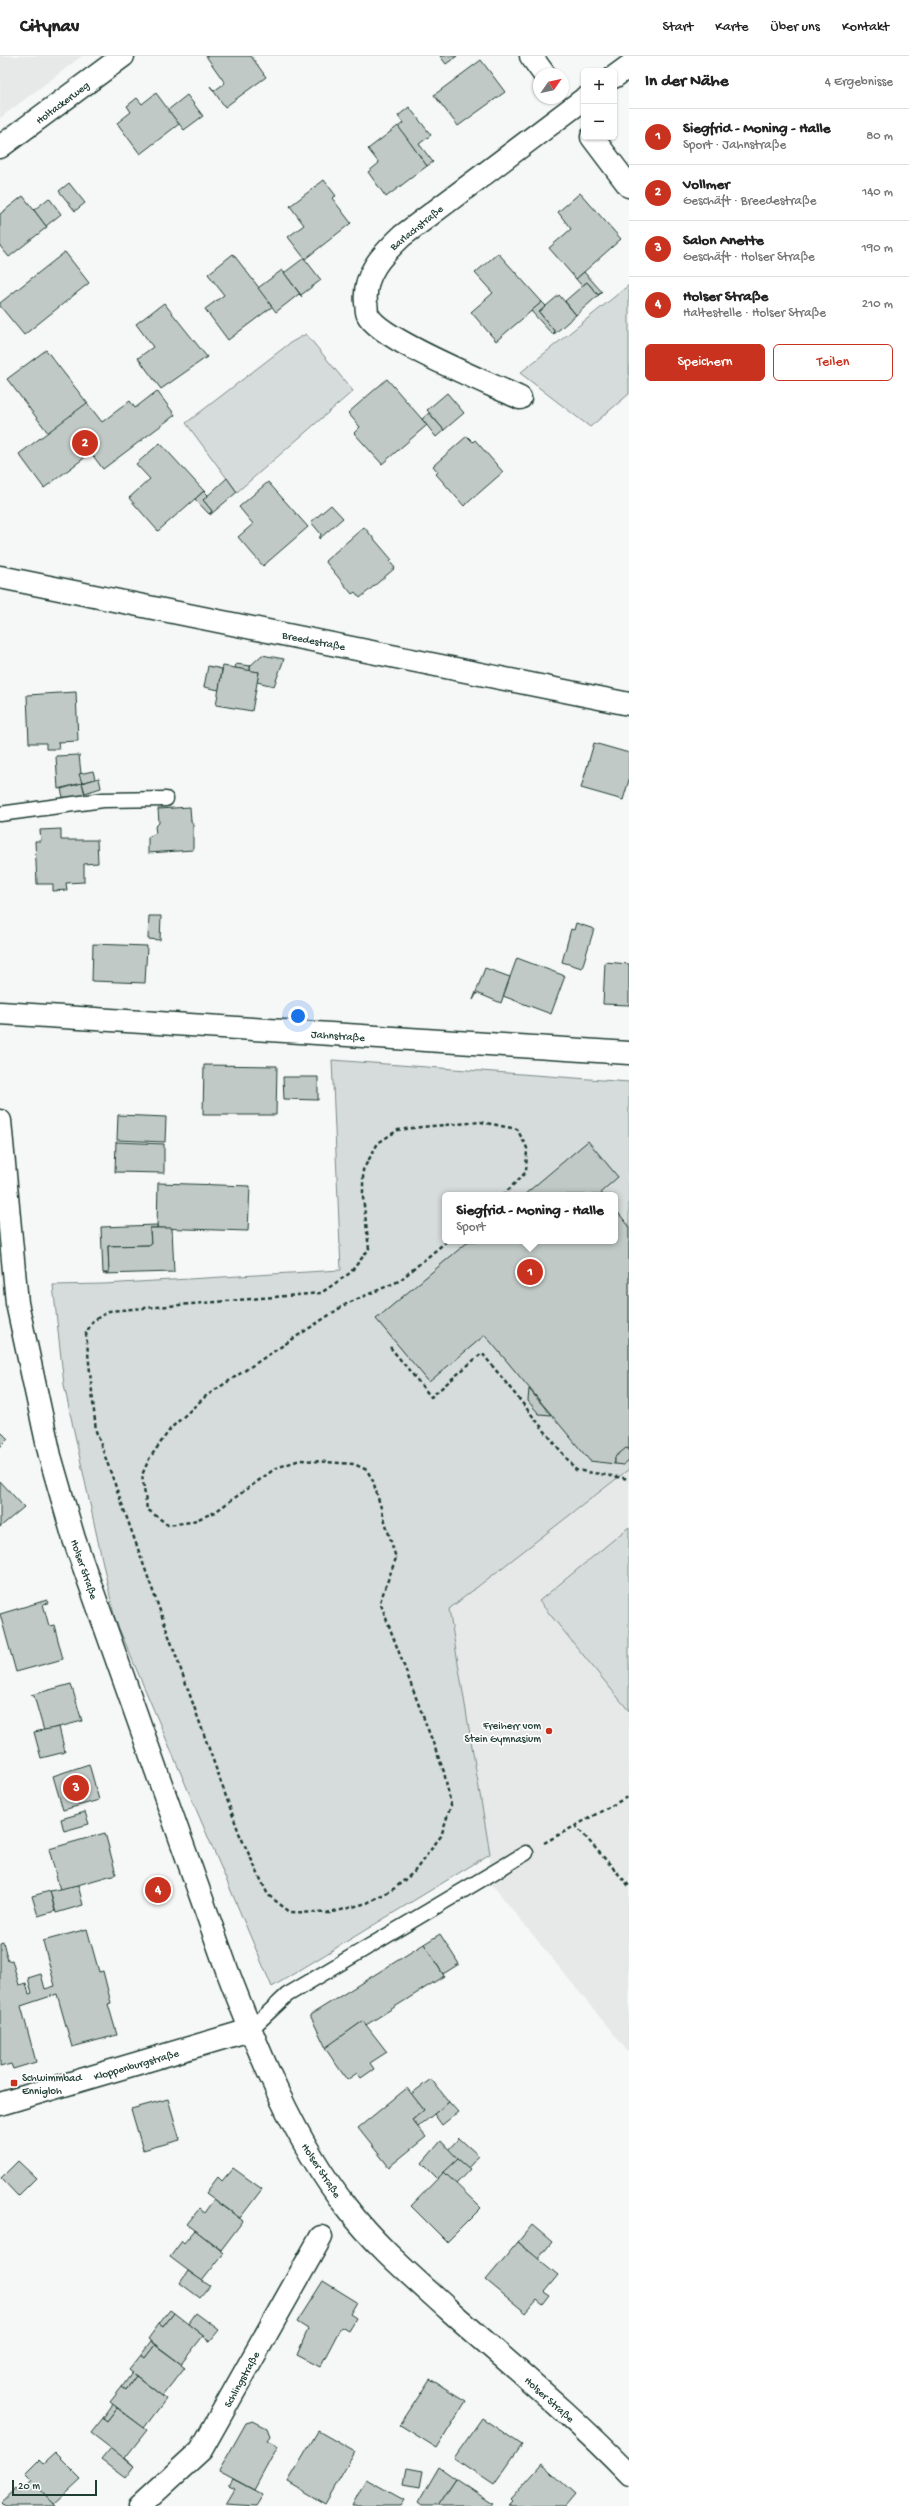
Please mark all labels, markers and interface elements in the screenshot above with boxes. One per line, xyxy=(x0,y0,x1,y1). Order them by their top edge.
text: Citynav xyxy=(20,16,79,39)
text: Start xyxy=(663,19,693,36)
text: Karte xyxy=(715,19,749,36)
text: Über uns xyxy=(771,19,820,36)
text: Kontakt xyxy=(842,19,889,36)
north arrow xyxy=(533,68,569,104)
map controls xyxy=(581,68,617,140)
button: + xyxy=(581,68,617,104)
text: In der Nähe xyxy=(645,72,728,92)
text: 4 Ergebnisse xyxy=(825,75,893,90)
street label: Holtackerweg xyxy=(34,80,92,128)
button: − xyxy=(581,104,617,140)
text: Siegfrid - Moning - Halle xyxy=(683,120,831,138)
text: 1 xyxy=(655,129,661,144)
text: 80 m xyxy=(866,129,893,144)
text: Sport · Jahnstraße xyxy=(683,138,786,153)
text: Vollmer xyxy=(683,176,729,194)
text: 2 xyxy=(655,185,661,200)
text: 140 m xyxy=(862,185,893,200)
text: Geschäft · Breedestraße xyxy=(683,194,816,209)
street label: Barlachstraße xyxy=(388,203,446,254)
text: Salon Anette xyxy=(683,232,764,250)
text: 3 xyxy=(655,241,661,256)
text: 190 m xyxy=(862,241,893,256)
text: Geschäft · Holser Straße xyxy=(683,250,815,265)
text: Holser Straße xyxy=(683,288,768,306)
text: 4 xyxy=(655,297,661,312)
text: 210 m xyxy=(862,297,893,312)
text: Haltestelle · Holser Straße xyxy=(683,306,826,321)
button: Speichern xyxy=(645,344,765,381)
button: Teilen xyxy=(773,344,893,381)
pin: 2 xyxy=(72,428,98,458)
street label: Breedestraße xyxy=(280,630,346,654)
your location xyxy=(288,1006,308,1026)
street label: Jahnstraße xyxy=(311,1029,366,1045)
popup xyxy=(442,1192,618,1244)
text: Siegfrid - Moning - Halle xyxy=(456,1202,604,1220)
text: Sport xyxy=(456,1220,485,1235)
pin: 1 xyxy=(517,1257,543,1287)
street label: Holser Straße xyxy=(67,1538,99,1601)
place label: Freiherr vom Stein Gymnasium xyxy=(465,1721,541,1746)
marker: Freiherr vom Stein Gymnasium xyxy=(544,1726,554,1736)
pin: 3 xyxy=(63,1773,89,1803)
pin: 4 xyxy=(145,1875,171,1905)
street label: Kloppenburgstraße xyxy=(93,2048,181,2084)
place label: Schwimmbad Ennigloh xyxy=(22,2073,83,2098)
marker: Schwimmbad Ennigloh xyxy=(9,2078,19,2088)
street label: Holser Straße xyxy=(298,2142,343,2201)
street label: Schlingstraße xyxy=(222,2350,263,2410)
street label: Holser Straße xyxy=(521,2375,576,2426)
scale bar xyxy=(12,2478,97,2497)
text: 20 m xyxy=(18,2481,40,2493)

